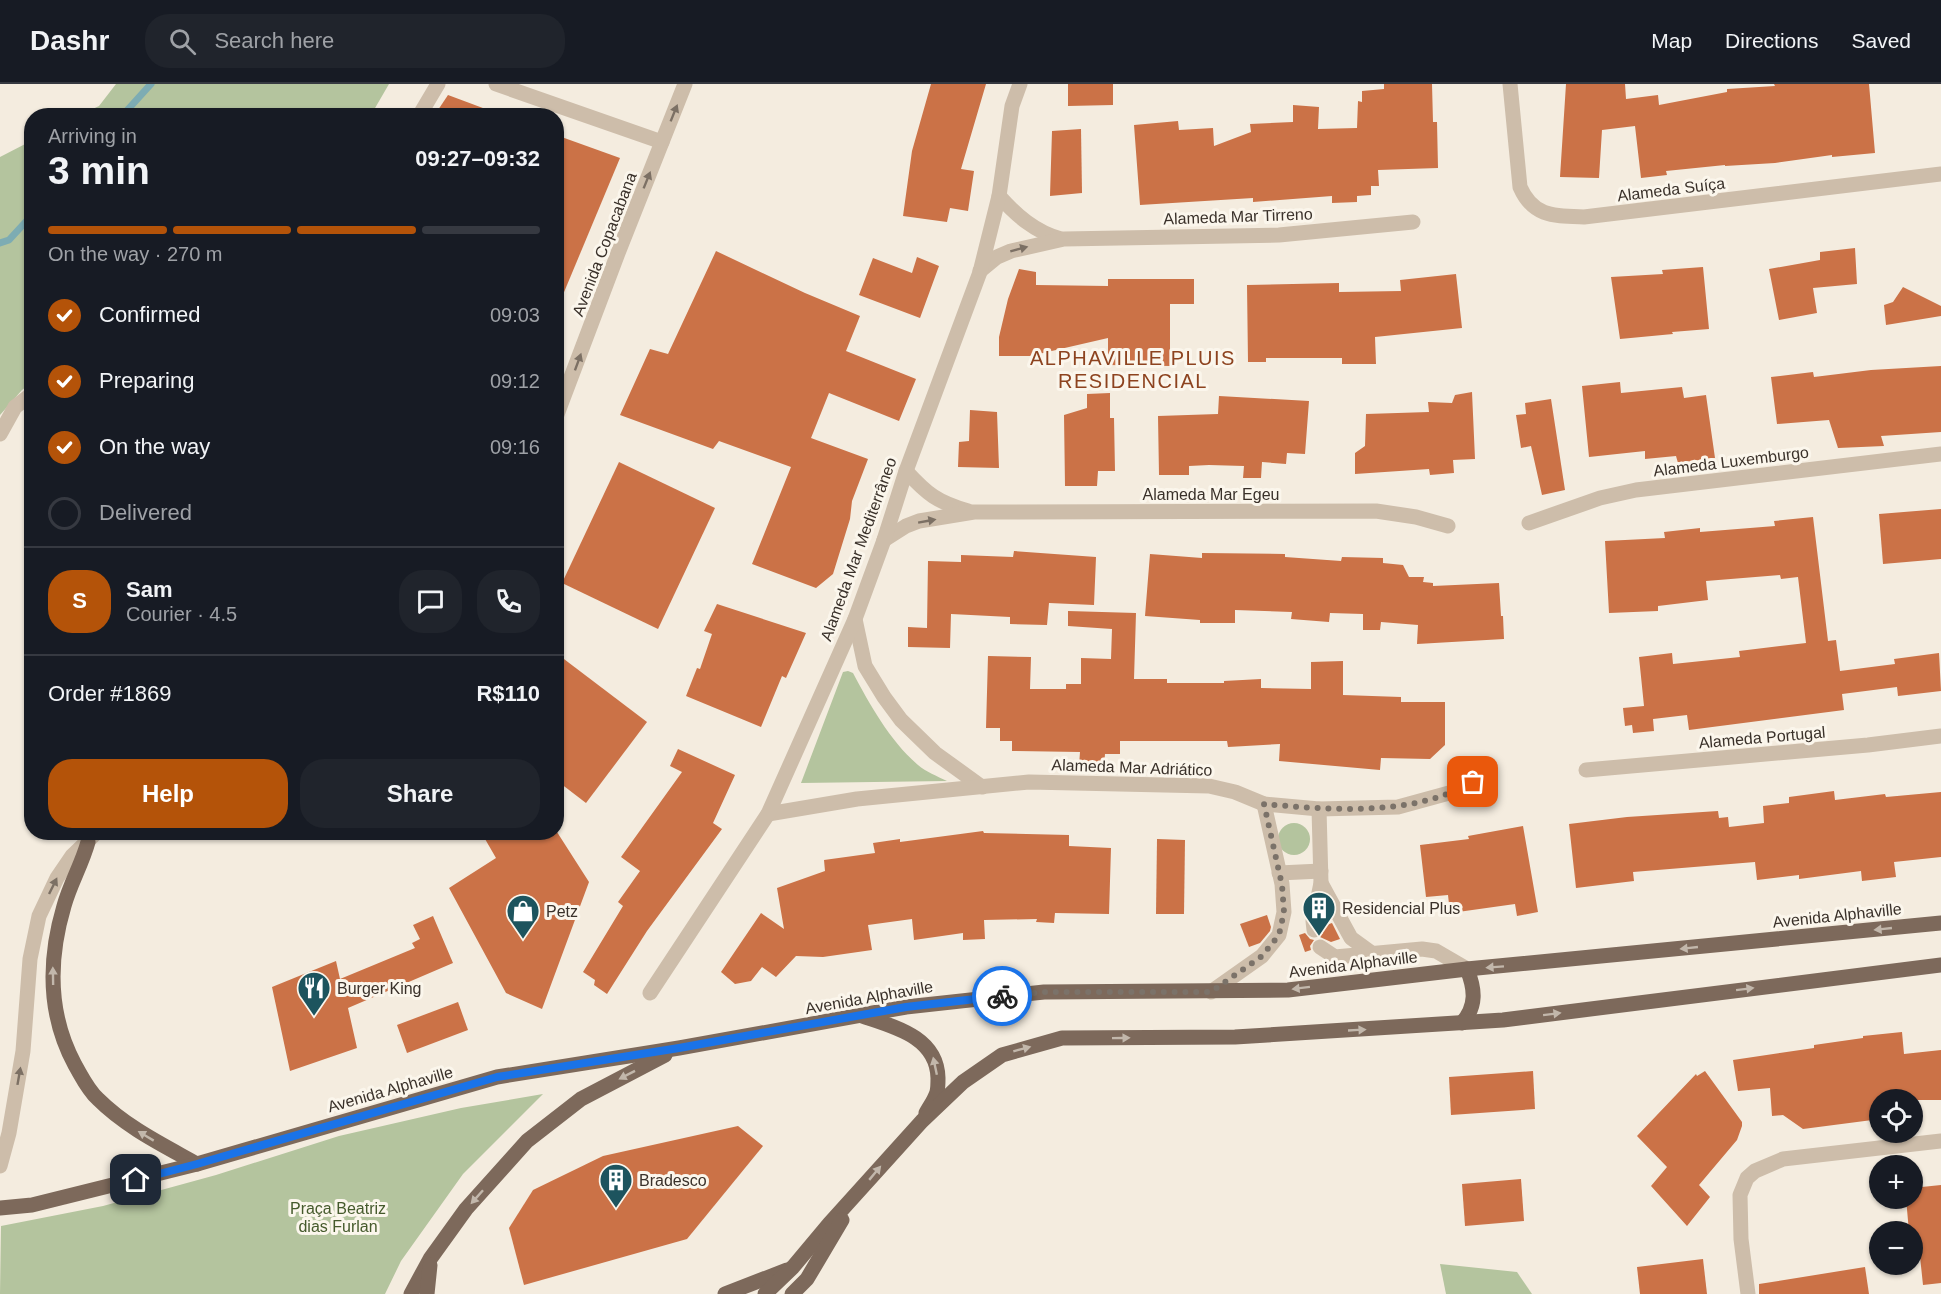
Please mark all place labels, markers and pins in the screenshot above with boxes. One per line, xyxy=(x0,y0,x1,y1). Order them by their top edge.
pin xyxy=(1447,756,1498,807)
building icon: Residencial Plus xyxy=(1301,890,1337,937)
shop icon: Petz xyxy=(505,893,541,940)
place label: Residencial Plus xyxy=(1342,900,1460,917)
place label: Petz xyxy=(546,903,578,920)
restaurant icon: Burger King xyxy=(296,970,332,1017)
place label: Burger King xyxy=(337,980,422,997)
pin xyxy=(110,1154,161,1205)
building icon: Bradesco xyxy=(598,1162,634,1209)
place label: Bradesco xyxy=(639,1172,707,1189)

